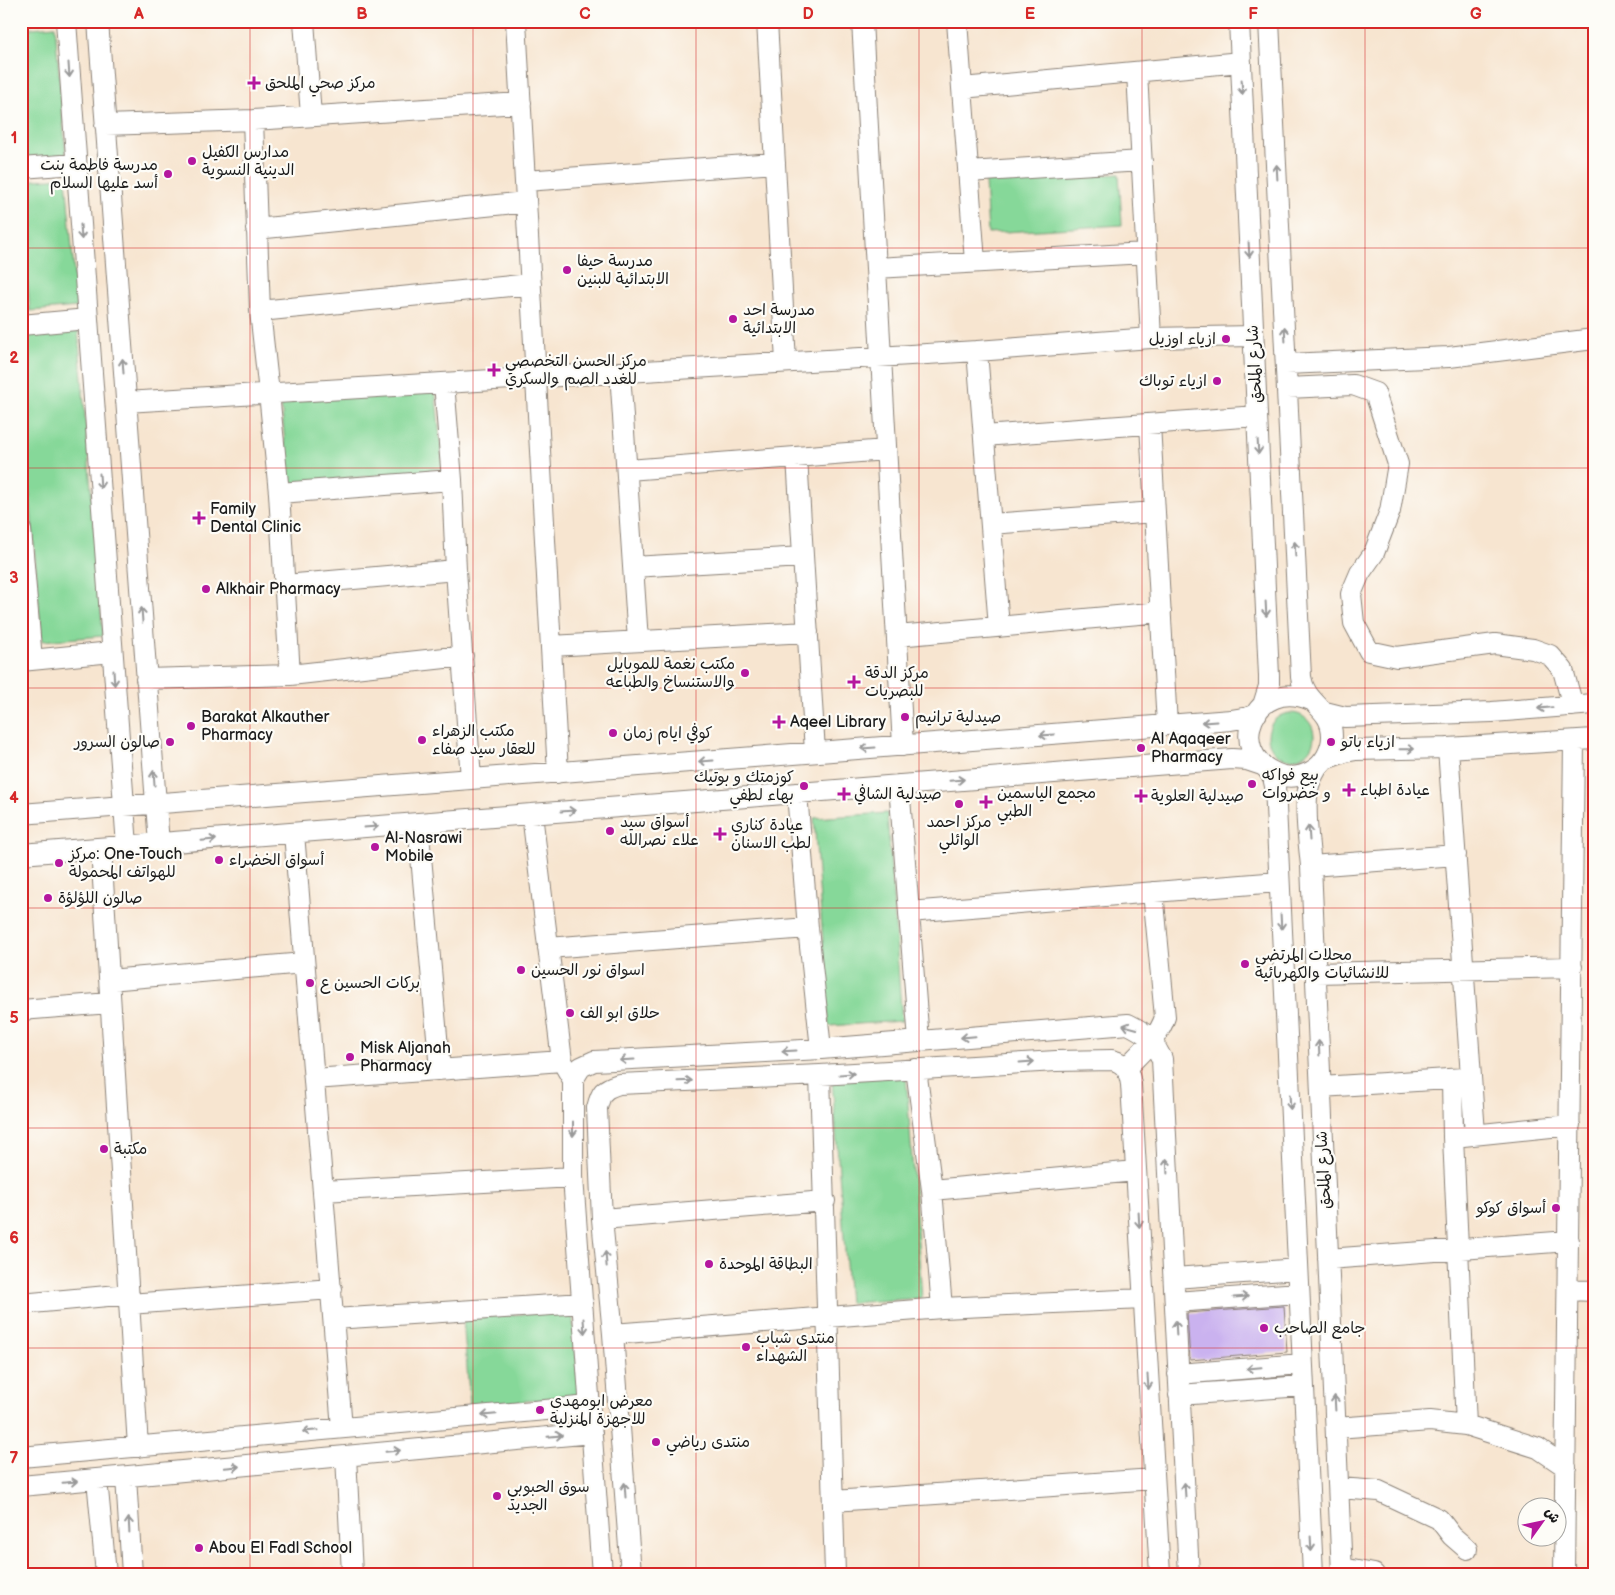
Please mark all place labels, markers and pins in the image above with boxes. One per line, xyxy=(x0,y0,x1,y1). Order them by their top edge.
place label: مركز صحي الملحق xyxy=(265,74,375,97)
marker: مركز صحي الملحق xyxy=(247,76,261,90)
place label: مدارس الكفيل الدينية النسوية xyxy=(202,143,294,180)
marker: مدارس الكفيل الدينية النسوية xyxy=(186,155,198,167)
place label: مدرسة فاطمة بنت أسد عليها السلام xyxy=(40,156,158,195)
marker: مدرسة فاطمة بنت أسد عليها السلام xyxy=(162,168,174,180)
place label: مدرسة حيفا الابتدائية للبنين xyxy=(577,252,669,289)
marker: مدرسة حيفا الابتدائية للبنين xyxy=(561,264,573,276)
place label: مدرسة احد الابتدائية xyxy=(743,301,815,338)
marker: مدرسة احد الابتدائية xyxy=(727,313,739,325)
place label: ازياء اوزيل xyxy=(1149,330,1216,349)
marker: ازياء اوزيل xyxy=(1220,333,1232,345)
place label: مركز الحسن التخصصي للغدد الصم والسكري xyxy=(505,352,647,391)
marker: مركز الحسن التخصصي للغدد الصم والسكري xyxy=(487,363,501,377)
place label: ازياء توباك xyxy=(1139,372,1207,391)
marker: ازياء توباك xyxy=(1211,375,1223,387)
place label: Family Dental Clinic xyxy=(210,500,301,537)
marker: Family Dental Clinic xyxy=(192,511,206,525)
place label: Alkhair Pharmacy xyxy=(216,580,341,599)
marker: Alkhair Pharmacy xyxy=(200,583,212,595)
place label: مكتب نغمة للموبايل والاستنساخ والطباعه xyxy=(606,655,735,692)
place label: مركز الدقة للبصريات xyxy=(865,664,929,701)
marker: مكتب نغمة للموبايل والاستنساخ والطباعه xyxy=(739,667,751,679)
marker: مركز الدقة للبصريات xyxy=(847,675,861,689)
place label: Barakat Alkauther Pharmacy xyxy=(201,708,330,745)
place label: صيدلية ترانيم xyxy=(915,708,1001,729)
marker: صيدلية ترانيم xyxy=(899,711,911,723)
place label: Aqeel Library xyxy=(790,713,887,732)
marker: Aqeel Library xyxy=(772,715,786,729)
marker: Barakat Alkauther Pharmacy xyxy=(185,720,197,732)
place label: مكتب الزهراء للعقار سيد صفاء xyxy=(432,722,535,759)
place label: كوفي ايام زمان xyxy=(623,723,713,745)
marker: كوفي ايام زمان xyxy=(607,727,619,739)
place label: Al Aqaqeer Pharmacy xyxy=(1151,730,1231,767)
place label: صالون السرور xyxy=(72,733,160,752)
place label: ازياء باتو xyxy=(1339,733,1395,752)
marker: مكتب الزهراء للعقار سيد صفاء xyxy=(416,734,428,746)
marker: صالون السرور xyxy=(164,736,176,748)
marker: ازياء باتو xyxy=(1325,736,1337,748)
marker: Al Aqaqeer Pharmacy xyxy=(1135,742,1147,754)
place label: بيع فواكه و خضروات xyxy=(1262,766,1331,803)
place label: كوزمتك و بوتيك بهاء لطفي xyxy=(694,768,794,809)
marker: بيع فواكه و خضروات xyxy=(1246,778,1258,790)
marker: كوزمتك و بوتيك بهاء لطفي xyxy=(798,780,810,792)
place label: عيادة اطباء xyxy=(1360,781,1430,800)
marker: عيادة اطباء xyxy=(1342,783,1356,797)
place label: صيدلية الشافي xyxy=(854,784,942,805)
place label: مجمع الياسمين الطبي xyxy=(997,784,1096,825)
place label: صيدلية العلوية xyxy=(1151,787,1244,806)
marker: صيدلية الشافي xyxy=(838,788,850,800)
marker: صيدلية العلوية xyxy=(1135,790,1147,802)
marker: مجمع الياسمين الطبي xyxy=(979,795,993,809)
marker: مركز احمد الوائلي xyxy=(953,798,965,810)
place label: أسواق سيد علاء نصرالله xyxy=(620,813,699,850)
place label: مركز احمد الوائلي xyxy=(926,813,992,854)
place label: عيادة كناري لطب الاسنان xyxy=(731,816,811,853)
marker: أسواق سيد علاء نصرالله xyxy=(604,825,616,837)
marker: عيادة كناري لطب الاسنان xyxy=(713,827,727,841)
place label: Al-Nasrawi Mobile xyxy=(385,829,462,866)
marker: Al-Nasrawi Mobile xyxy=(369,841,381,853)
place label: مركز: One-Touch للهواتف المحمولة xyxy=(67,845,182,882)
place label: أسواق الخضراء xyxy=(229,851,324,870)
marker: أسواق الخضراء xyxy=(213,854,225,866)
marker: مركز: One-Touch للهواتف المحمولة xyxy=(53,857,65,869)
place label: صالون اللؤلؤة xyxy=(58,889,143,908)
marker: صالون اللؤلؤة xyxy=(42,892,54,904)
place label: محلات المرتضى للانشائيات والكهربائية xyxy=(1255,946,1389,983)
marker: محلات المرتضى للانشائيات والكهربائية xyxy=(1239,958,1251,970)
place label: اسواق نور الحسين xyxy=(531,961,645,980)
marker: اسواق نور الحسين xyxy=(515,964,527,976)
place label: بركات الحسين ع xyxy=(320,974,420,994)
marker: بركات الحسين ع xyxy=(304,977,316,989)
place label: حلاق ابو الف xyxy=(580,1004,660,1023)
marker: حلاق ابو الف xyxy=(564,1007,576,1019)
place label: Misk Aljanah Pharmacy xyxy=(360,1039,451,1076)
marker: Misk Aljanah Pharmacy xyxy=(344,1051,356,1063)
place label: مكتبة xyxy=(114,1140,147,1159)
marker: مكتبة xyxy=(98,1143,110,1155)
place label: أسواق كوكو xyxy=(1475,1199,1546,1218)
marker: أسواق كوكو xyxy=(1550,1202,1562,1214)
place label: البطاقة الموحدة xyxy=(719,1255,813,1274)
marker: البطاقة الموحدة xyxy=(703,1258,715,1270)
place label: جامع الصاحب xyxy=(1274,1319,1366,1339)
marker: جامع الصاحب xyxy=(1258,1322,1270,1334)
place label: منتدى شباب الشهداء xyxy=(756,1329,835,1366)
marker: منتدى شباب الشهداء xyxy=(740,1341,752,1353)
place label: معرض ابومهدي للاجهزة المنزلية xyxy=(550,1392,653,1429)
marker: معرض ابومهدي للاجهزة المنزلية xyxy=(534,1404,546,1416)
place label: منتدى رياضي xyxy=(666,1433,750,1456)
marker: منتدى رياضي xyxy=(650,1436,662,1448)
place label: سوق الحبوبي الجديد xyxy=(507,1478,590,1515)
marker: سوق الحبوبي الجديد xyxy=(491,1490,503,1502)
place label: Abou El Fadl School xyxy=(209,1539,352,1558)
marker: Abou El Fadl School xyxy=(193,1542,205,1554)

